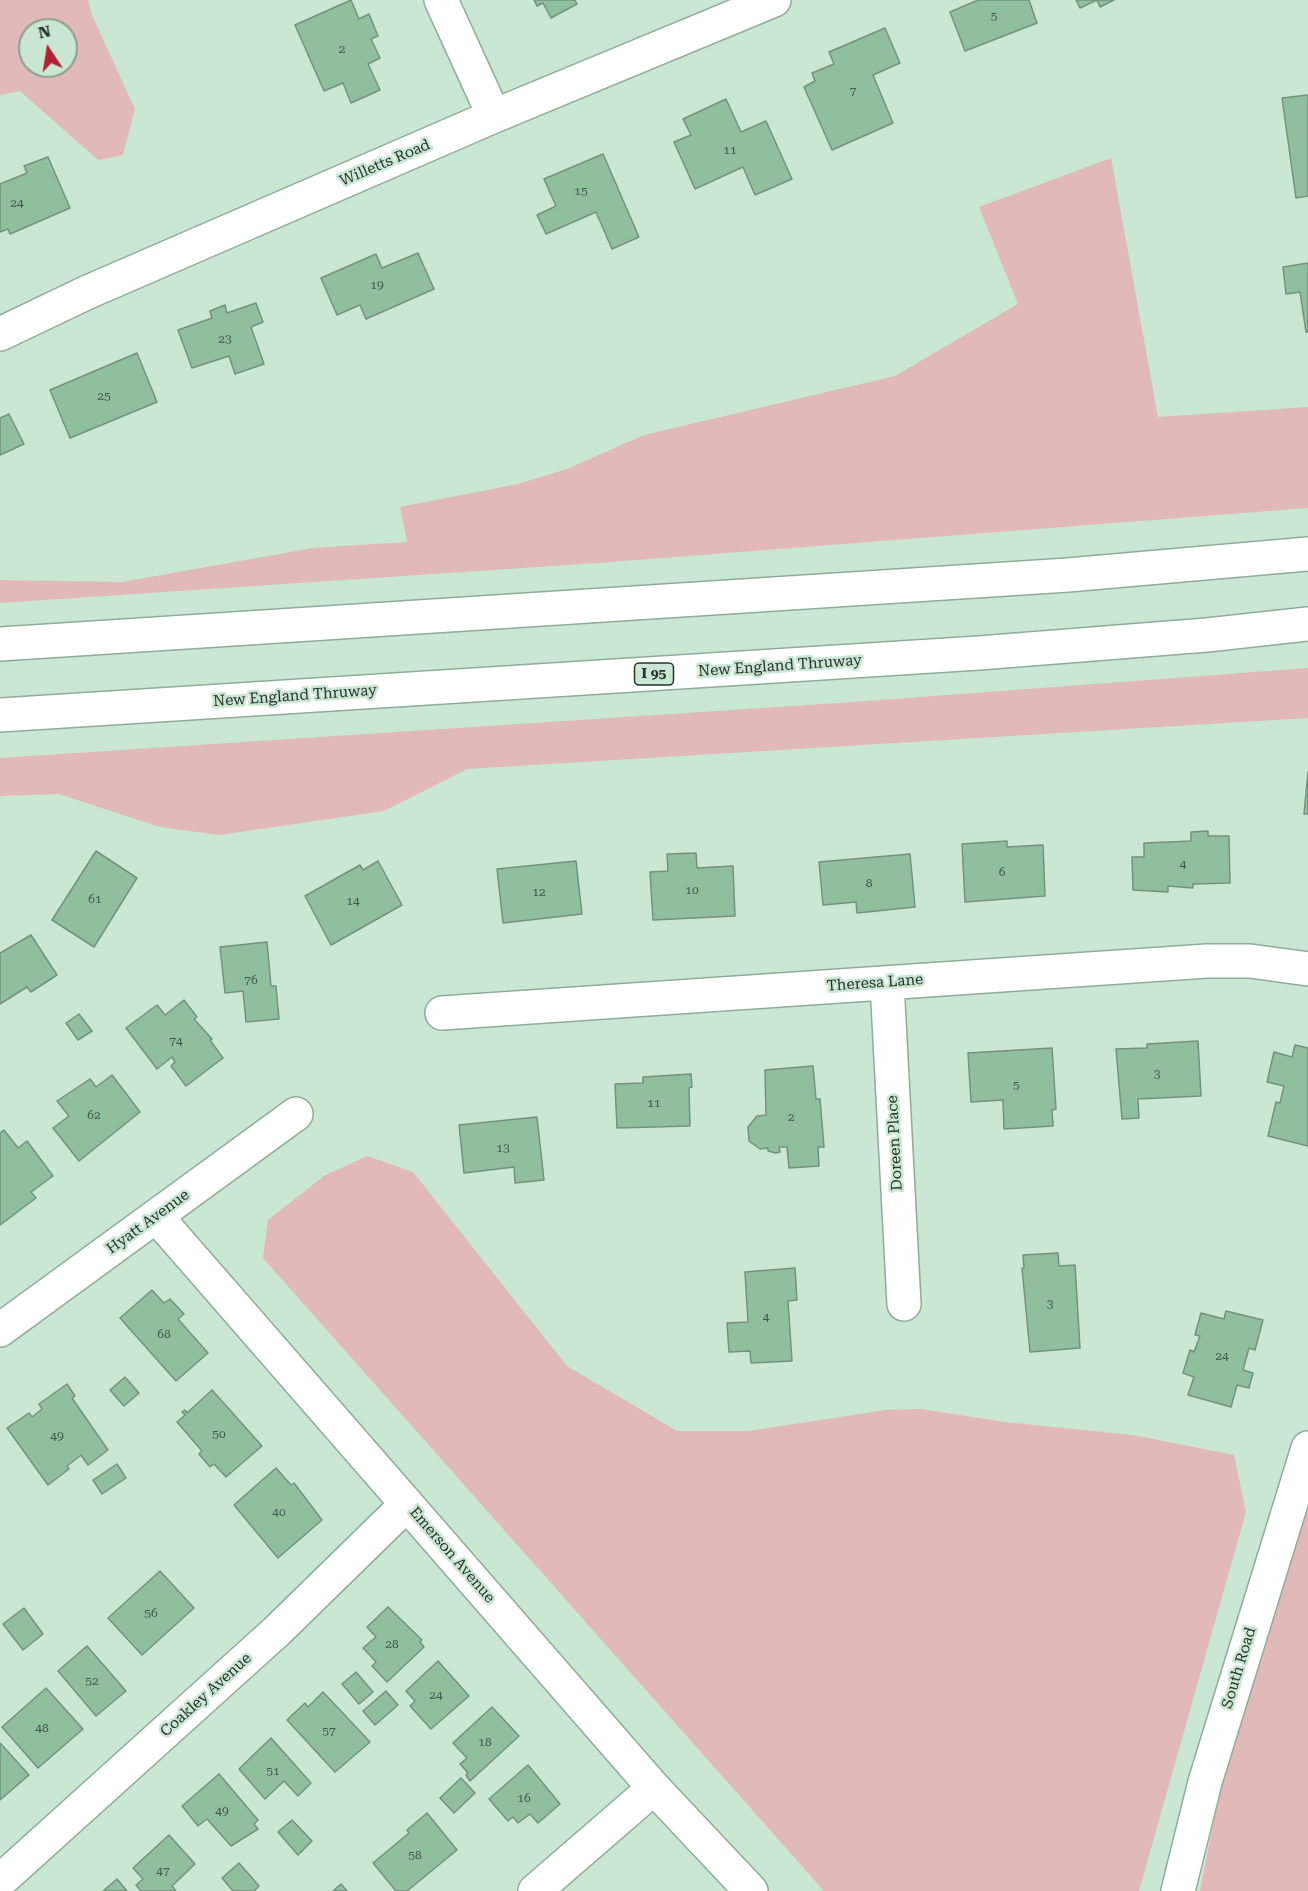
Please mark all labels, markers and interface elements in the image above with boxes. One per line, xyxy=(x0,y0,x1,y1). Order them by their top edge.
house number: 5 xyxy=(991,9,997,23)
north arrow xyxy=(18,18,78,78)
text: N xyxy=(37,21,53,42)
house number: 2 xyxy=(339,42,345,56)
house number: 7 xyxy=(850,84,856,98)
street label: Willetts Road xyxy=(337,136,433,190)
house number: 11 xyxy=(723,143,737,157)
house number: 15 xyxy=(574,184,588,198)
house number: 24 xyxy=(10,196,24,210)
house number: 19 xyxy=(370,278,384,292)
house number: 23 xyxy=(218,332,232,346)
house number: 25 xyxy=(97,389,111,403)
street label: New England Thruway xyxy=(698,651,862,681)
road number: I 95 xyxy=(634,663,674,685)
street label: New England Thruway xyxy=(213,681,377,711)
house number: 4 xyxy=(1180,857,1186,871)
house number: 6 xyxy=(999,865,1005,879)
house number: 8 xyxy=(866,876,872,890)
house number: 10 xyxy=(685,883,699,897)
house number: 12 xyxy=(532,885,546,899)
house number: 61 xyxy=(88,892,102,906)
house number: 14 xyxy=(346,894,360,908)
street label: Theresa Lane xyxy=(826,971,924,995)
house number: 76 xyxy=(244,973,258,987)
house number: 74 xyxy=(169,1034,183,1048)
house number: 3 xyxy=(1154,1067,1160,1081)
house number: 5 xyxy=(1013,1078,1019,1092)
street label: Doreen Place xyxy=(884,1095,906,1191)
house number: 11 xyxy=(647,1096,661,1110)
house number: 62 xyxy=(87,1108,101,1122)
house number: 2 xyxy=(788,1110,794,1124)
house number: 13 xyxy=(496,1141,510,1155)
street label: Hyatt Avenue xyxy=(103,1186,193,1258)
house number: 3 xyxy=(1047,1297,1053,1311)
house number: 4 xyxy=(763,1310,769,1324)
house number: 68 xyxy=(157,1327,171,1341)
house number: 24 xyxy=(1215,1349,1229,1363)
house number: 50 xyxy=(212,1427,226,1441)
house number: 49 xyxy=(50,1429,64,1443)
street label: Emerson Avenue xyxy=(405,1503,499,1607)
house number: 40 xyxy=(272,1505,286,1519)
house number: 56 xyxy=(144,1606,158,1620)
street label: South Road xyxy=(1218,1625,1260,1711)
house number: 28 xyxy=(385,1637,399,1651)
street label: Coakley Avenue xyxy=(157,1649,255,1741)
house number: 52 xyxy=(85,1674,99,1688)
house number: 24 xyxy=(429,1688,443,1702)
house number: 48 xyxy=(35,1721,49,1735)
house number: 57 xyxy=(322,1724,336,1738)
house number: 18 xyxy=(478,1735,492,1749)
house number: 51 xyxy=(266,1764,280,1778)
house number: 16 xyxy=(517,1791,531,1805)
house number: 49 xyxy=(215,1804,229,1818)
house number: 58 xyxy=(408,1848,422,1862)
house number: 47 xyxy=(156,1864,170,1878)

